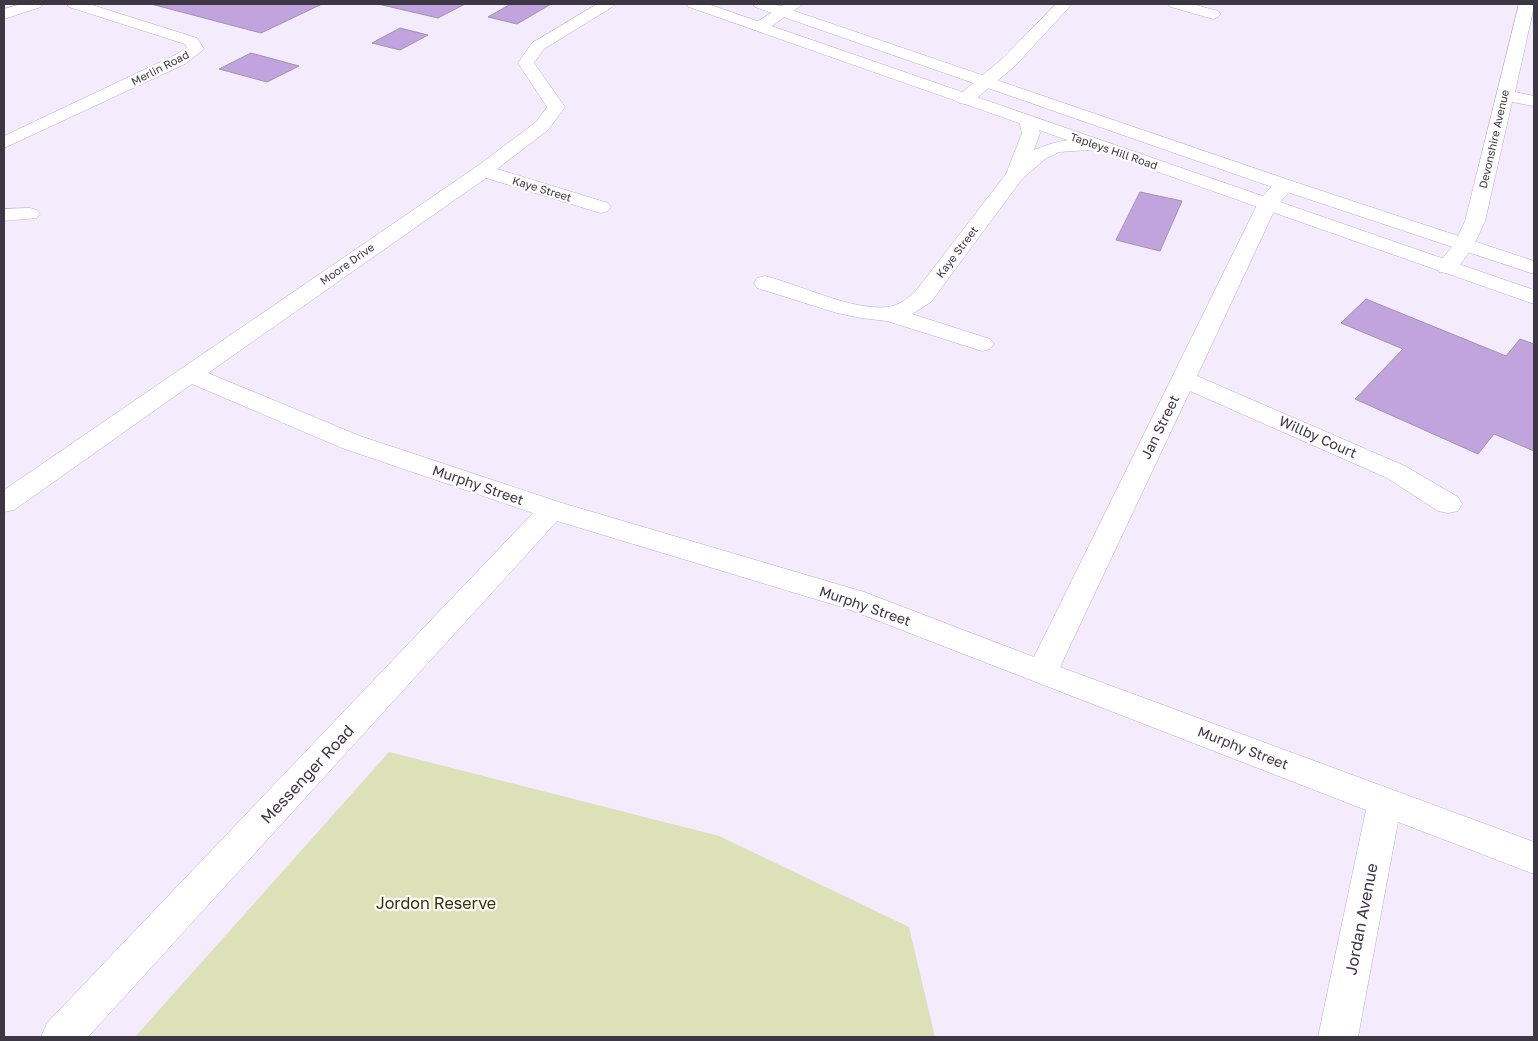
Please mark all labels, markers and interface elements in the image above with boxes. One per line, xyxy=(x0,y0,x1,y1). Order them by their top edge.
street label: Merlin Road xyxy=(129,47,191,88)
street label: Devonshire Avenue xyxy=(1476,88,1511,189)
street label: Tapleys Hill Road xyxy=(1069,130,1159,172)
street label: Kaye Street xyxy=(511,173,573,204)
street label: Kaye Street xyxy=(933,223,980,280)
street label: Moore Drive xyxy=(317,240,376,287)
street label: Jan Street xyxy=(1137,392,1182,462)
street label: Willby Court xyxy=(1277,412,1360,461)
street label: Murphy Street xyxy=(430,461,526,508)
street label: Murphy Street xyxy=(817,582,913,629)
street label: Messenger Road xyxy=(256,720,358,828)
street label: Murphy Street xyxy=(1195,722,1291,773)
street label: Jordan Avenue xyxy=(1340,861,1382,977)
park label: Jordon Reserve xyxy=(376,893,496,913)

